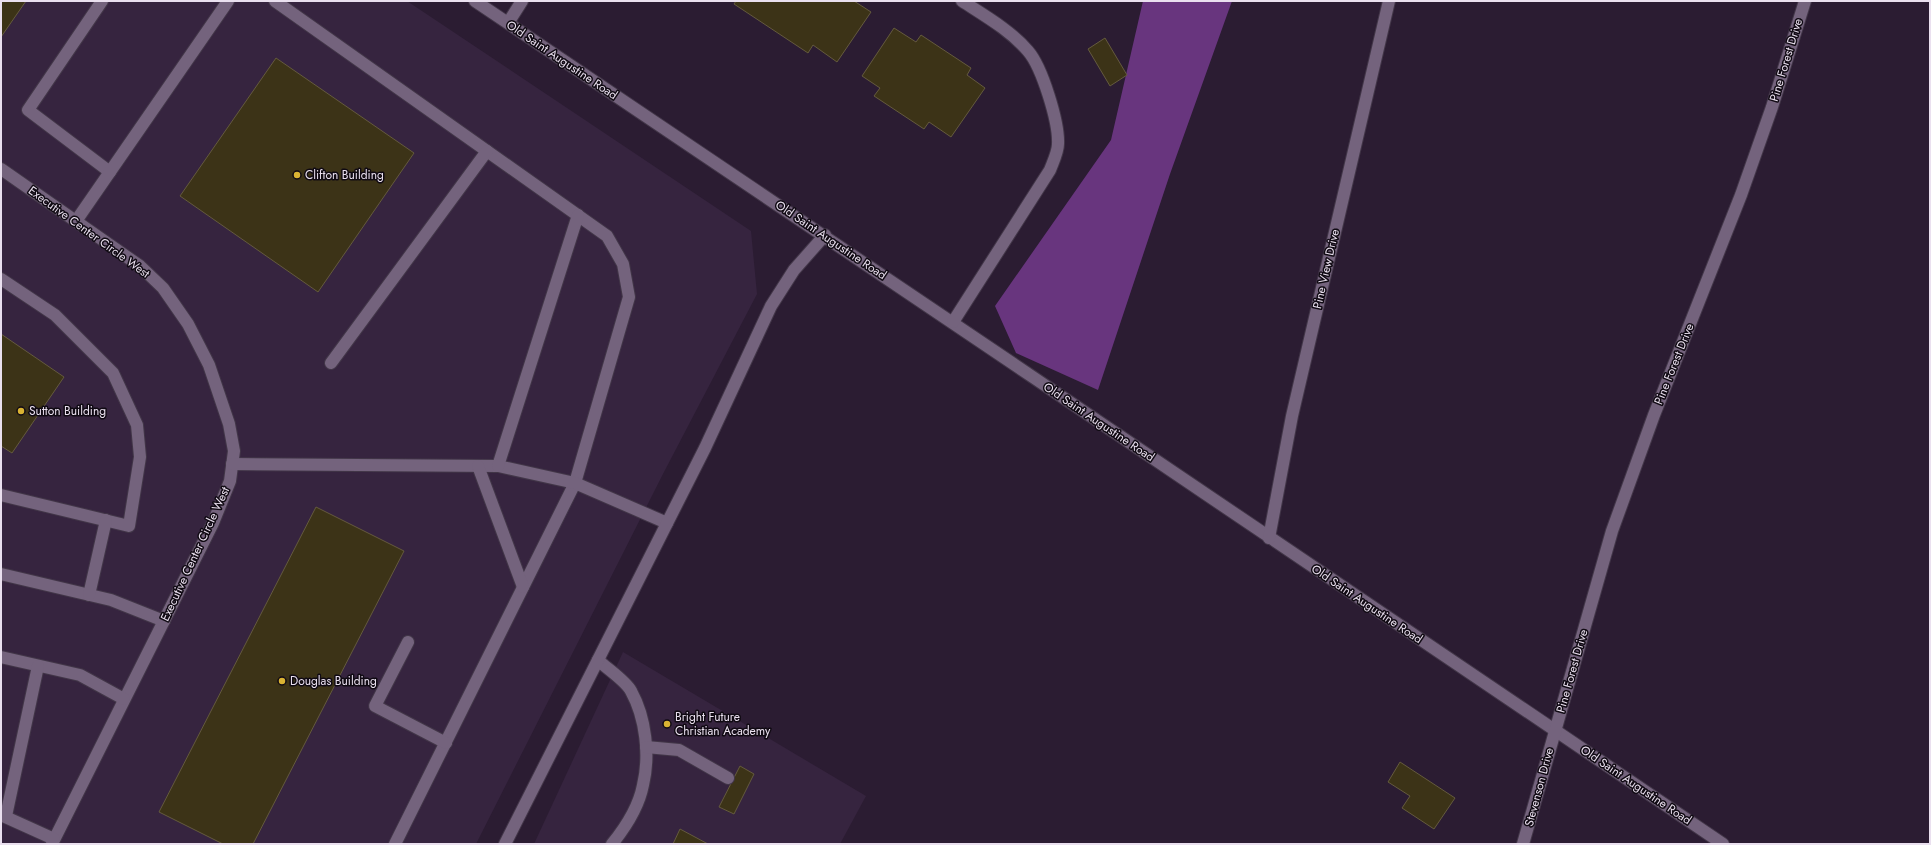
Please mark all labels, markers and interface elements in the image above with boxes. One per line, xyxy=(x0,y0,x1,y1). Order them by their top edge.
street label: Old Saint Augustine Road xyxy=(503,16,621,104)
street label: Pine Forest Drive xyxy=(1765,16,1807,104)
place label: Clifton Building xyxy=(305,166,384,184)
marker: Clifton Building xyxy=(292,170,302,180)
street label: Executive Center Circle West xyxy=(24,182,154,282)
street label: Old Saint Augustine Road xyxy=(772,196,890,284)
street label: Pine View Drive xyxy=(1308,227,1344,311)
street label: Pine Forest Drive xyxy=(1650,321,1698,407)
street label: Old Saint Augustine Road xyxy=(1040,378,1158,466)
place label: Sutton Building xyxy=(29,402,106,420)
marker: Sutton Building xyxy=(16,406,26,416)
street label: Executive Center Circle West xyxy=(156,484,234,624)
street label: Old Saint Augustine Road xyxy=(1308,560,1426,648)
street label: Pine Forest Drive xyxy=(1551,627,1593,715)
place label: Douglas Building xyxy=(290,672,377,690)
marker: Douglas Building xyxy=(277,676,287,686)
place label: Bright Future Christian Academy xyxy=(675,708,771,740)
marker: Bright Future Christian Academy xyxy=(662,719,672,729)
street label: Old Saint Augustine Road xyxy=(1577,741,1695,829)
street label: Stevenson Drive xyxy=(1520,746,1558,828)

